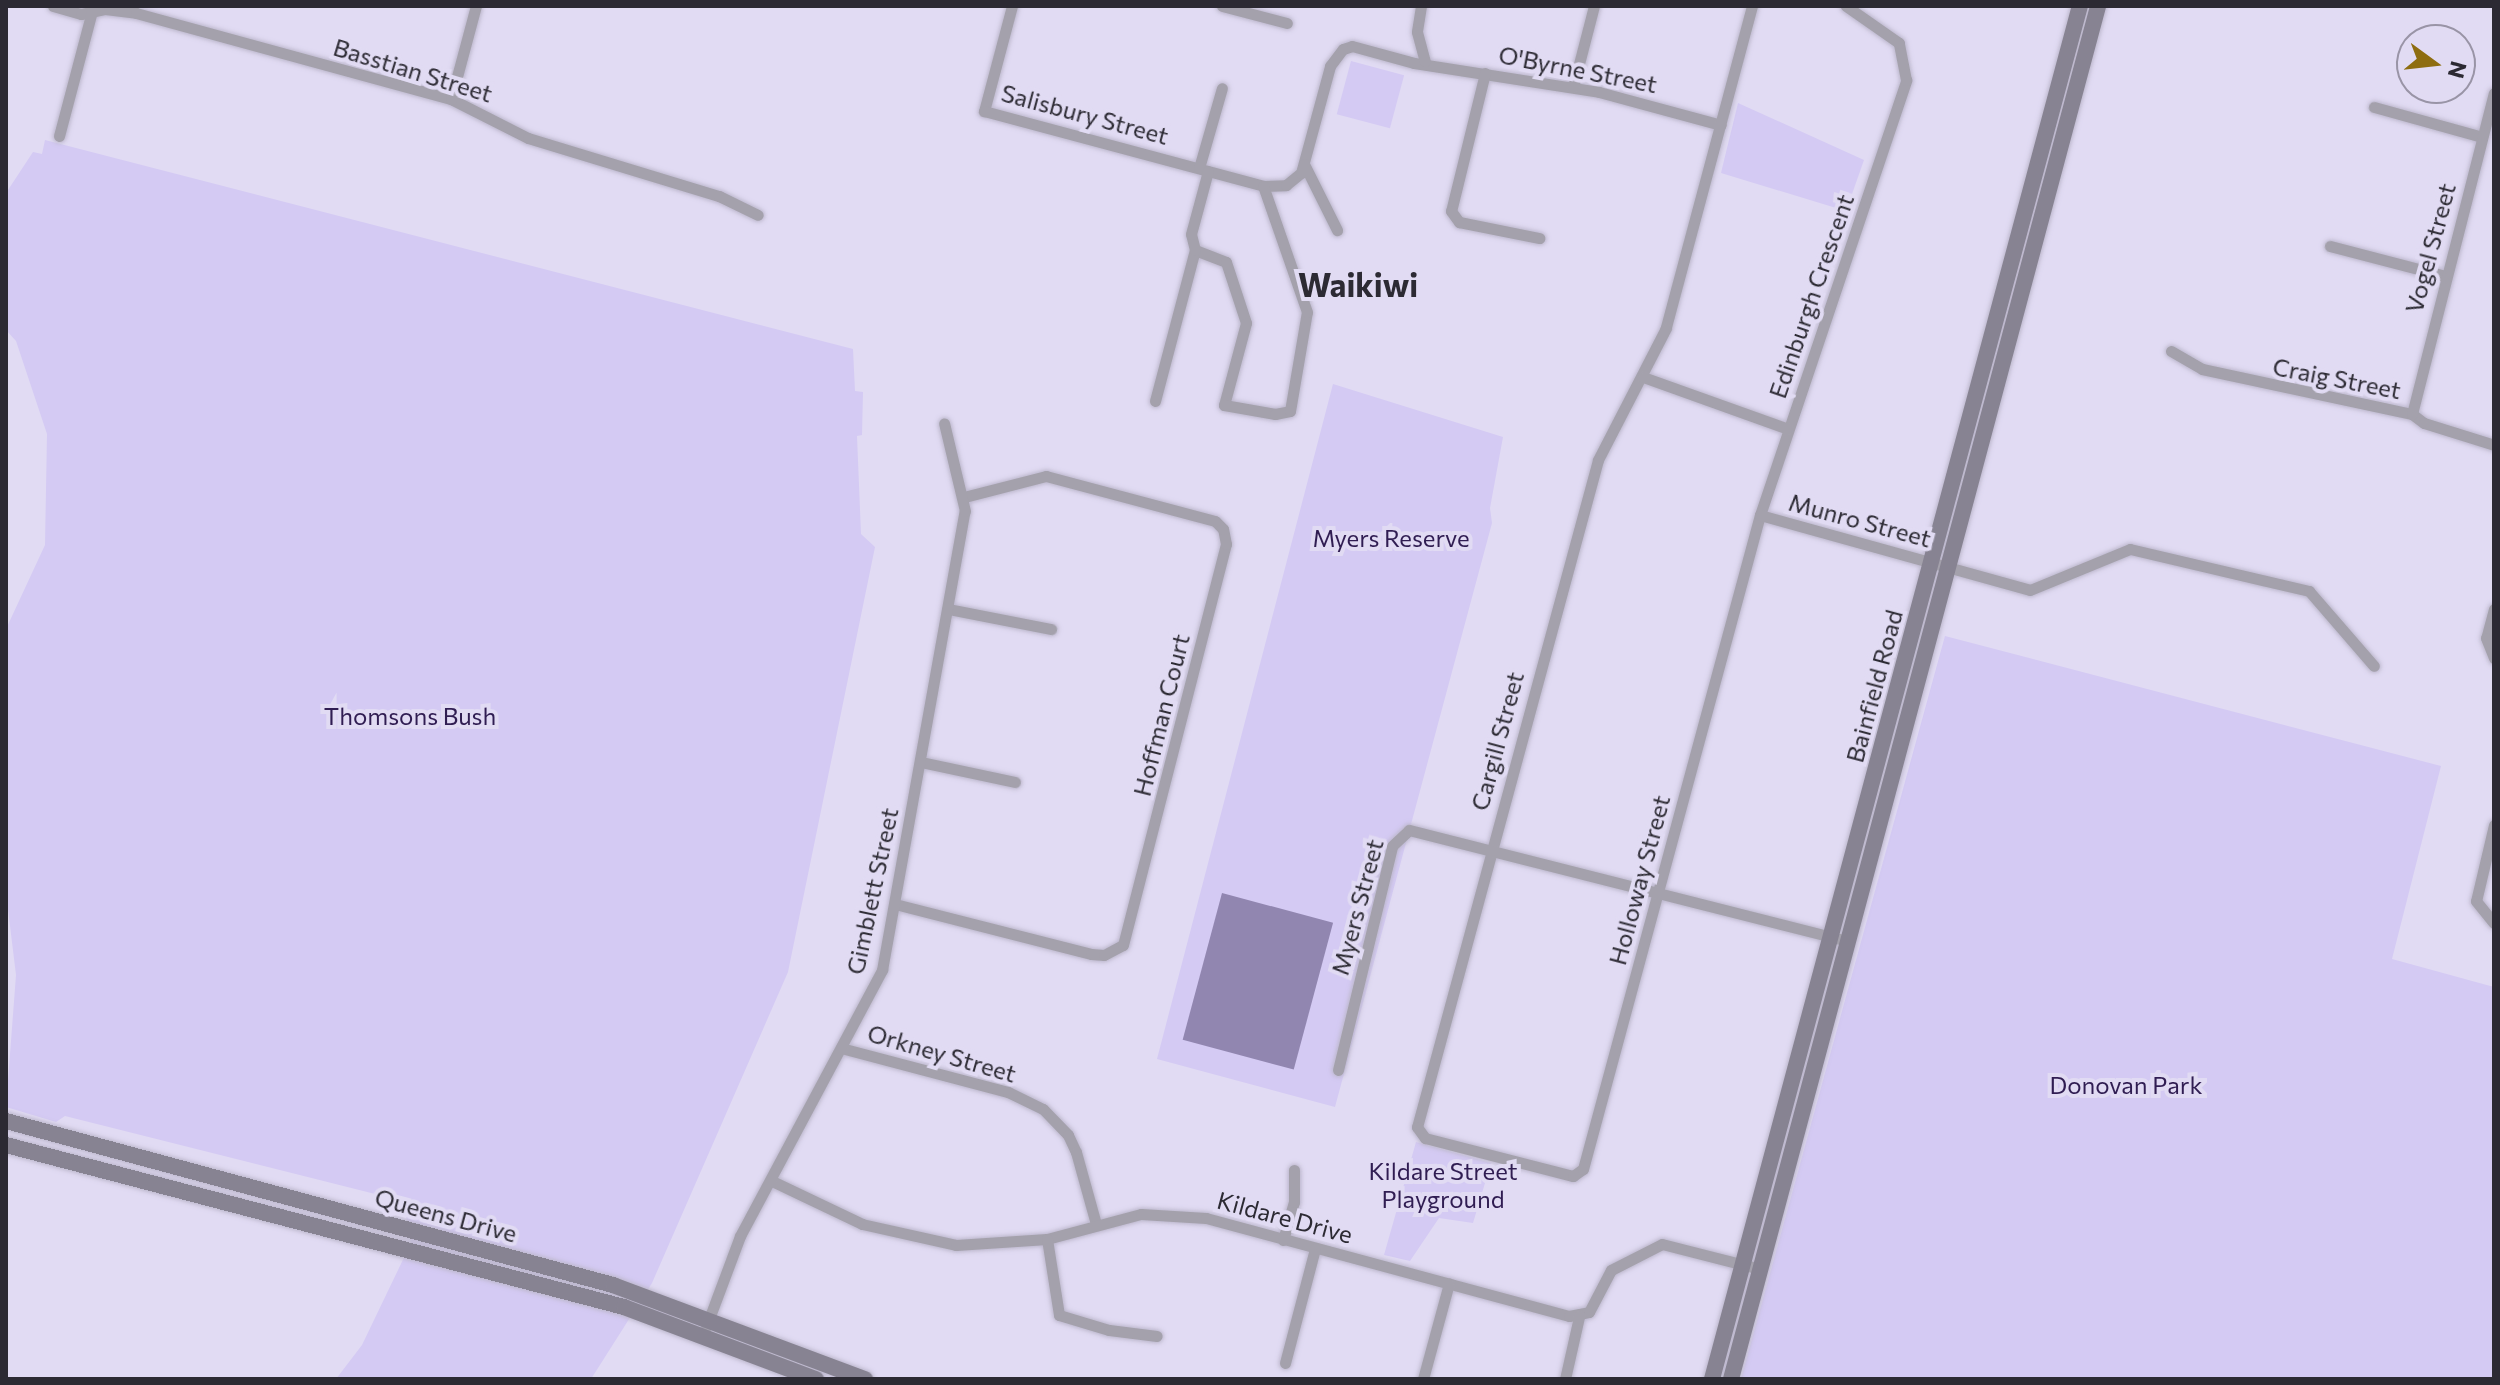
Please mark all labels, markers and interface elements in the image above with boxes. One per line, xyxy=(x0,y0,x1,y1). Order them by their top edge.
north arrow xyxy=(2396,24,2476,104)
street label: Basstian Street xyxy=(330,32,496,108)
street label: O'Byrne Street xyxy=(1496,40,1660,98)
text: N xyxy=(2443,58,2473,81)
street label: Salisbury Street xyxy=(998,78,1172,150)
street label: Vogel Street xyxy=(2399,180,2461,316)
street label: Edinburgh Crescent xyxy=(1763,190,1859,402)
district label: Waikiwi xyxy=(1298,265,1418,303)
street label: Craig Street xyxy=(2270,351,2404,405)
street label: Munro Street xyxy=(1786,487,1934,553)
park label: Myers Reserve xyxy=(1312,524,1470,552)
street label: Bainfield Road xyxy=(1840,607,1908,765)
street label: Hoffman Court xyxy=(1127,631,1195,799)
street label: Cargill Street xyxy=(1465,669,1529,813)
park label: Thomsons Bush xyxy=(324,702,496,730)
street label: Holloway Street xyxy=(1603,792,1675,968)
street label: Gimblett Street xyxy=(840,805,904,977)
street label: Myers Street xyxy=(1325,836,1389,978)
street label: Orkney Street xyxy=(864,1018,1020,1088)
park label: Donovan Park xyxy=(2050,1071,2202,1099)
park label: Kildare Street Playground xyxy=(1368,1157,1518,1213)
street label: Queens Drive xyxy=(372,1182,520,1248)
street label: Kildare Drive xyxy=(1214,1185,1356,1249)

